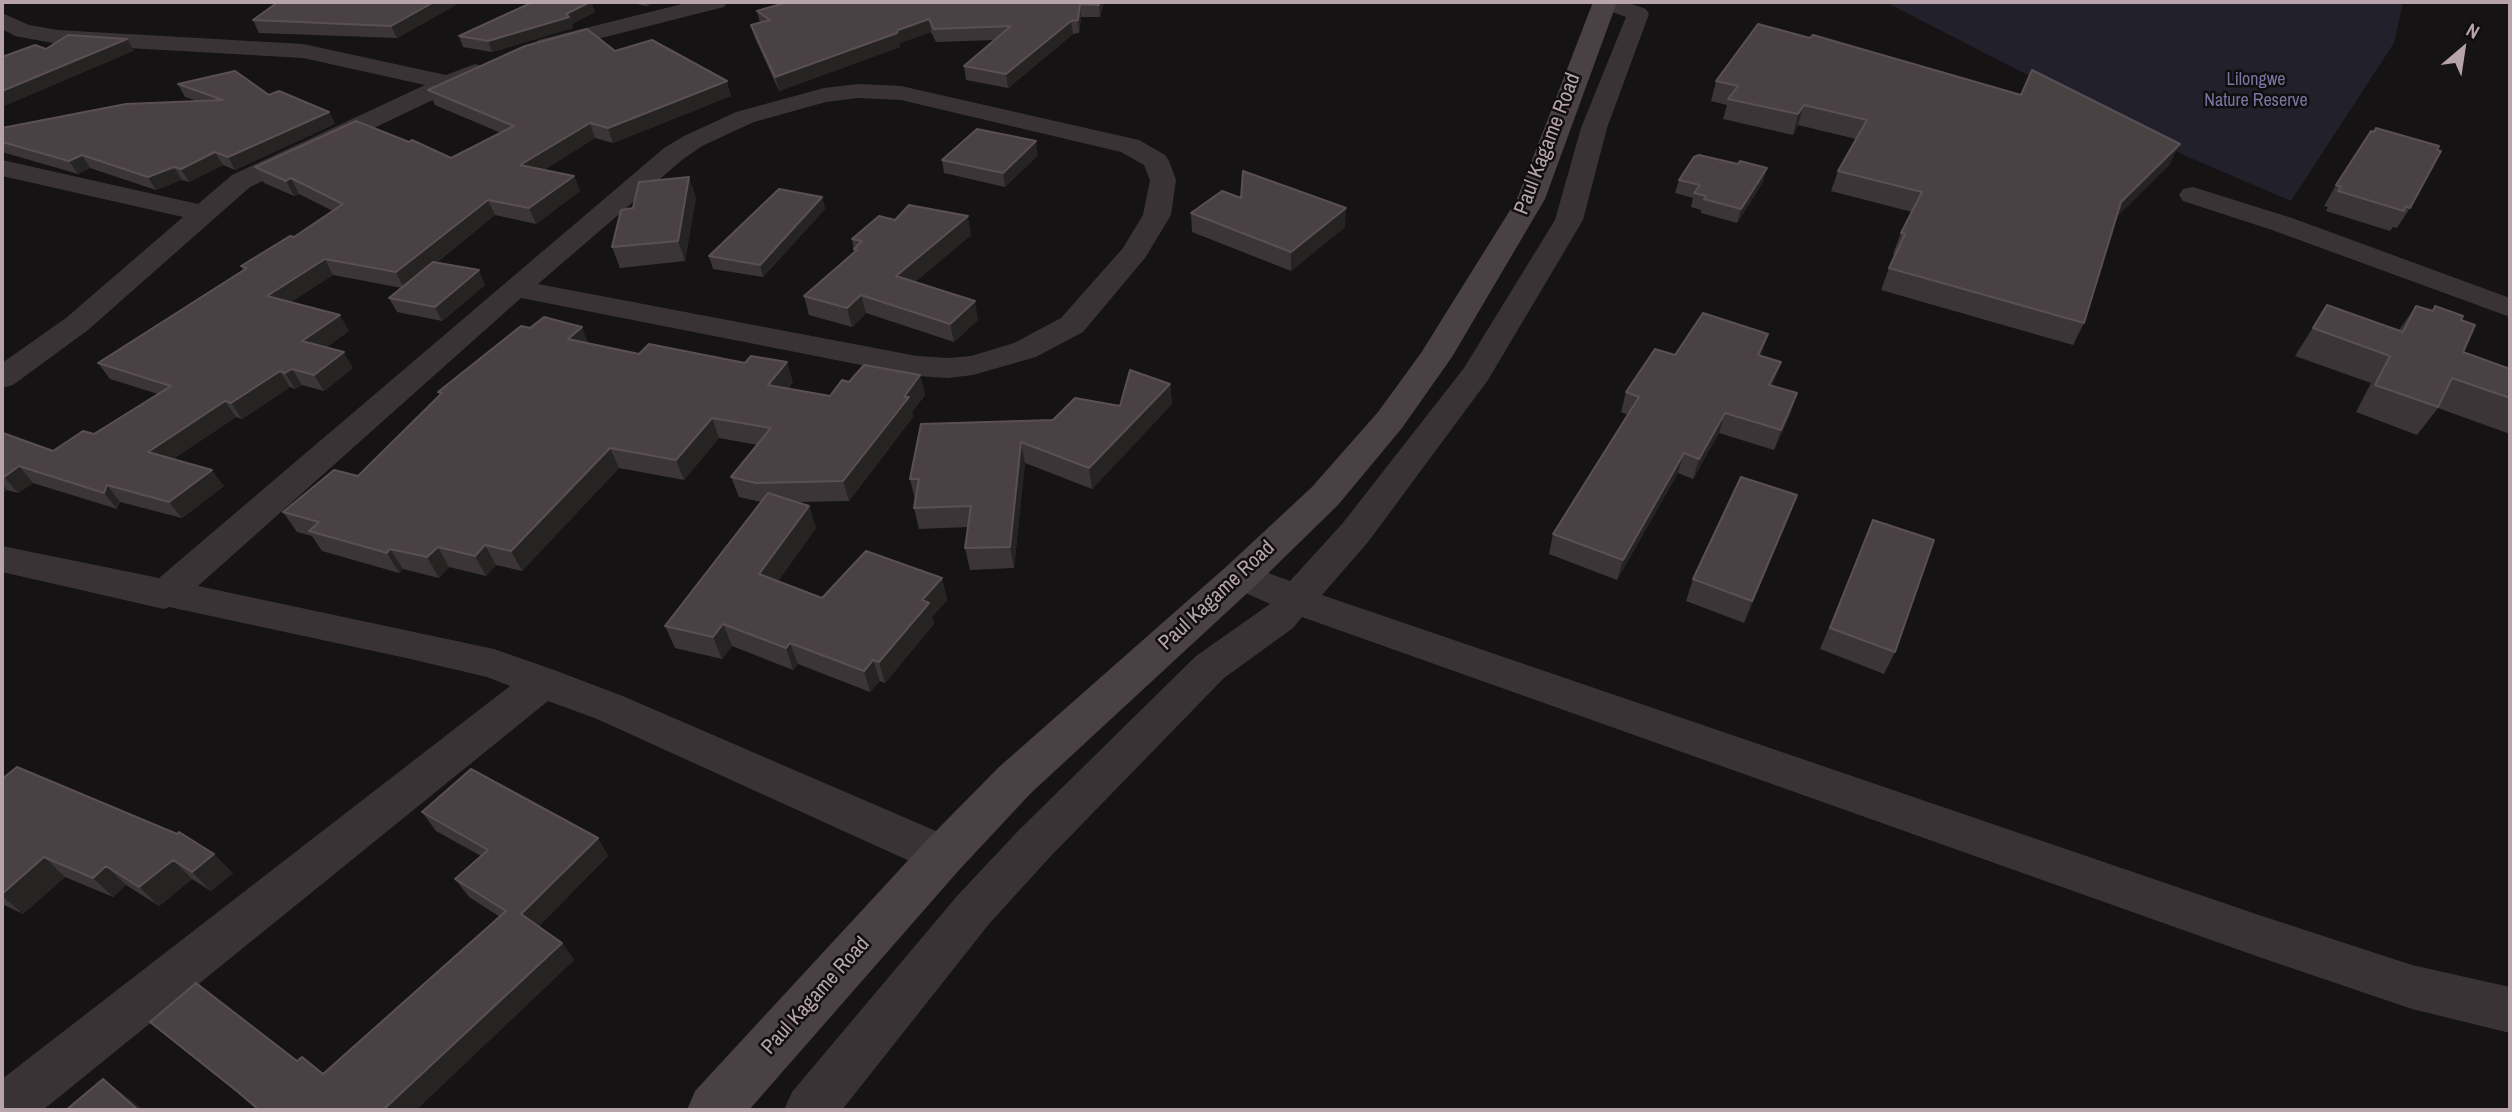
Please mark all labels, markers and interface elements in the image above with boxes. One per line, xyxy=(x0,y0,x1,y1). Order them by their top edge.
north arrow xyxy=(2428,14,2498,84)
text: N xyxy=(2462,17,2484,45)
park label: Lilongwe Nature Reserve xyxy=(2204,69,2308,112)
street label: Paul Kagame Road xyxy=(1509,70,1587,218)
street label: Paul Kagame Road xyxy=(1154,536,1280,656)
street label: Paul Kagame Road xyxy=(757,932,875,1060)

